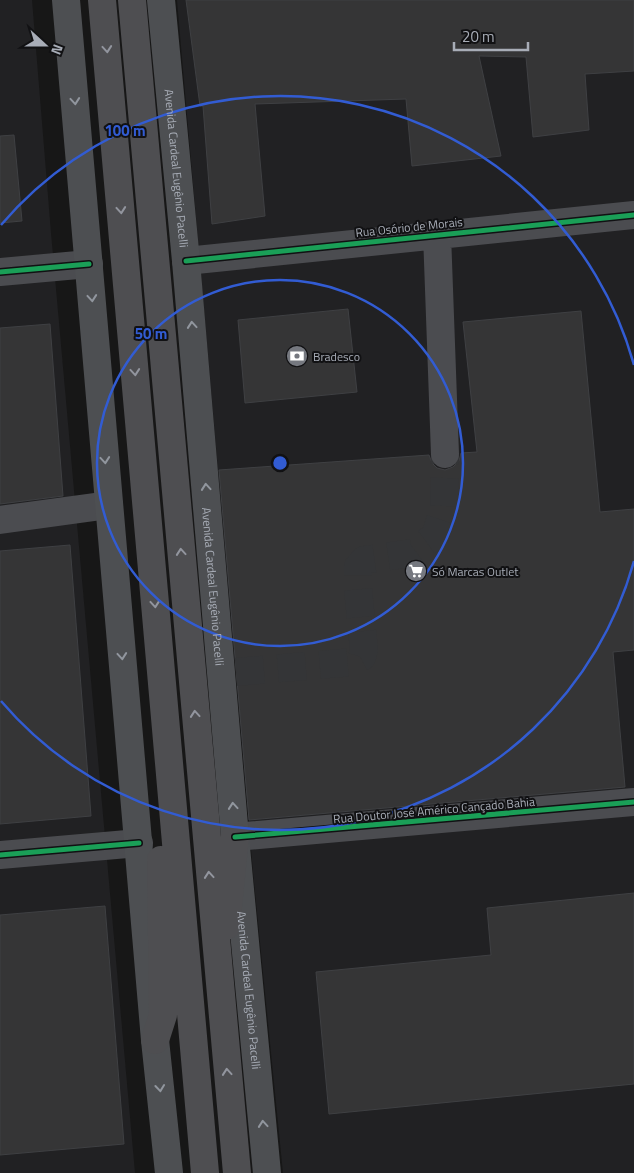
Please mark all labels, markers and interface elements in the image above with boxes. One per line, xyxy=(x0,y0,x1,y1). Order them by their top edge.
north arrow xyxy=(20,20,70,70)
scale bar xyxy=(454,20,528,52)
text: 20 m xyxy=(462,25,495,48)
text: N xyxy=(46,42,69,58)
one-way arrow xyxy=(101,45,112,53)
street label: Avenida Cardeal Eugênio Pacelli xyxy=(160,88,194,248)
one-way arrow xyxy=(69,97,80,105)
text: 100 m xyxy=(104,119,146,142)
one-way arrow xyxy=(115,207,126,215)
street label: Rua Osório de Morais xyxy=(354,212,464,242)
one-way arrow xyxy=(86,294,97,302)
one-way arrow xyxy=(186,321,197,329)
text: 50 m xyxy=(135,322,167,345)
bank icon: Bradesco xyxy=(285,344,309,368)
place label: Bradesco xyxy=(313,347,360,366)
one-way arrow xyxy=(129,369,140,377)
centre of rings xyxy=(271,454,289,472)
one-way arrow xyxy=(100,456,111,464)
one-way arrow xyxy=(200,483,211,491)
street label: Avenida Cardeal Eugênio Pacelli xyxy=(197,507,230,667)
one-way arrow xyxy=(176,547,187,555)
supermarket icon: Só Marcas Outlet xyxy=(404,559,428,583)
place label: Só Marcas Outlet xyxy=(432,562,519,581)
one-way arrow xyxy=(149,600,160,608)
one-way arrow xyxy=(117,653,128,661)
one-way arrow xyxy=(190,709,201,717)
street label: Rua Doutor José Américo Cançado Bahia xyxy=(332,792,536,828)
one-way arrow xyxy=(227,802,238,810)
one-way arrow xyxy=(204,871,215,879)
street label: Avenida Cardeal Eugênio Pacelli xyxy=(233,910,267,1070)
one-way arrow xyxy=(222,1068,233,1076)
one-way arrow xyxy=(154,1085,165,1093)
one-way arrow xyxy=(257,1120,268,1128)

